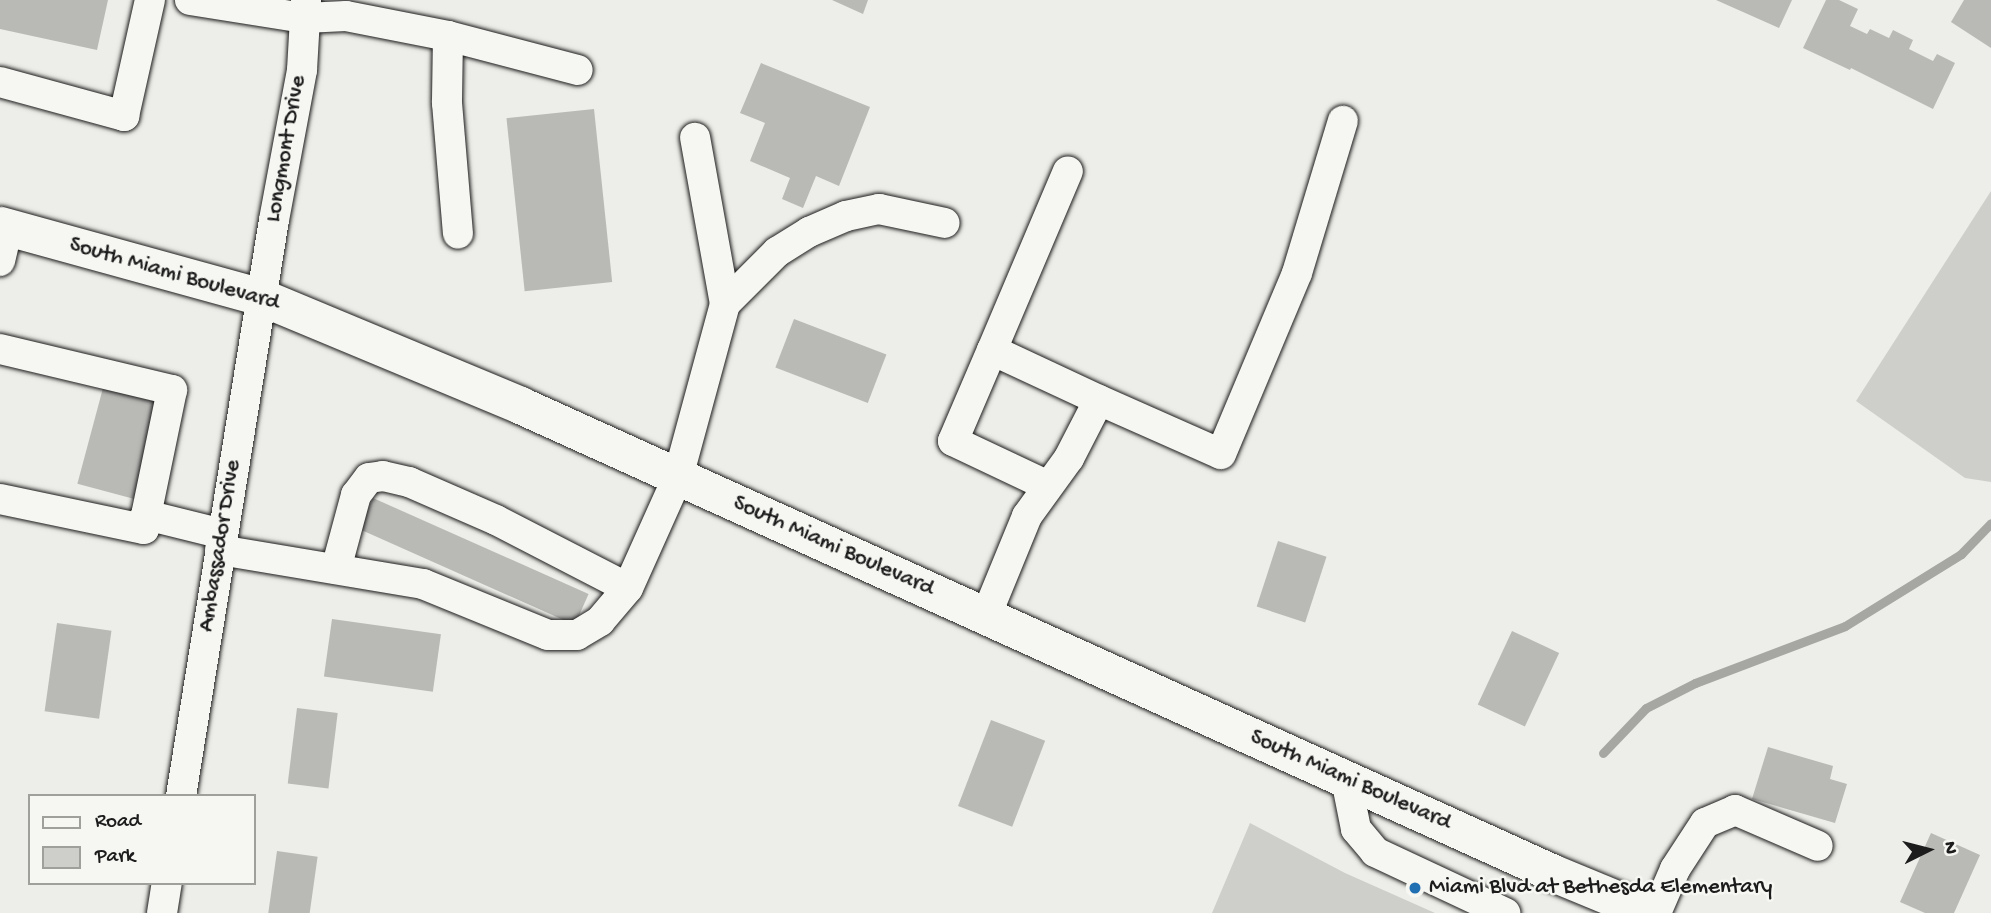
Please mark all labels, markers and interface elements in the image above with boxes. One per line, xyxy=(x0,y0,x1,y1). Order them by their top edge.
street label: Longmont Drive xyxy=(261,73,313,225)
street label: South Miami Boulevard xyxy=(66,232,282,318)
street label: Ambassador Drive xyxy=(194,458,248,634)
street label: South Miami Boulevard xyxy=(728,490,938,604)
street label: South Miami Boulevard xyxy=(1245,724,1455,838)
legend xyxy=(28,794,256,885)
text: Road xyxy=(95,810,141,835)
north arrow xyxy=(1893,815,1963,885)
text: N xyxy=(1937,840,1961,855)
text: Park xyxy=(95,845,135,870)
place label: Miami Blvd at Bethesda Elementary xyxy=(1429,874,1772,902)
marker: Miami Blvd at Bethesda Elementary xyxy=(1407,880,1423,896)

